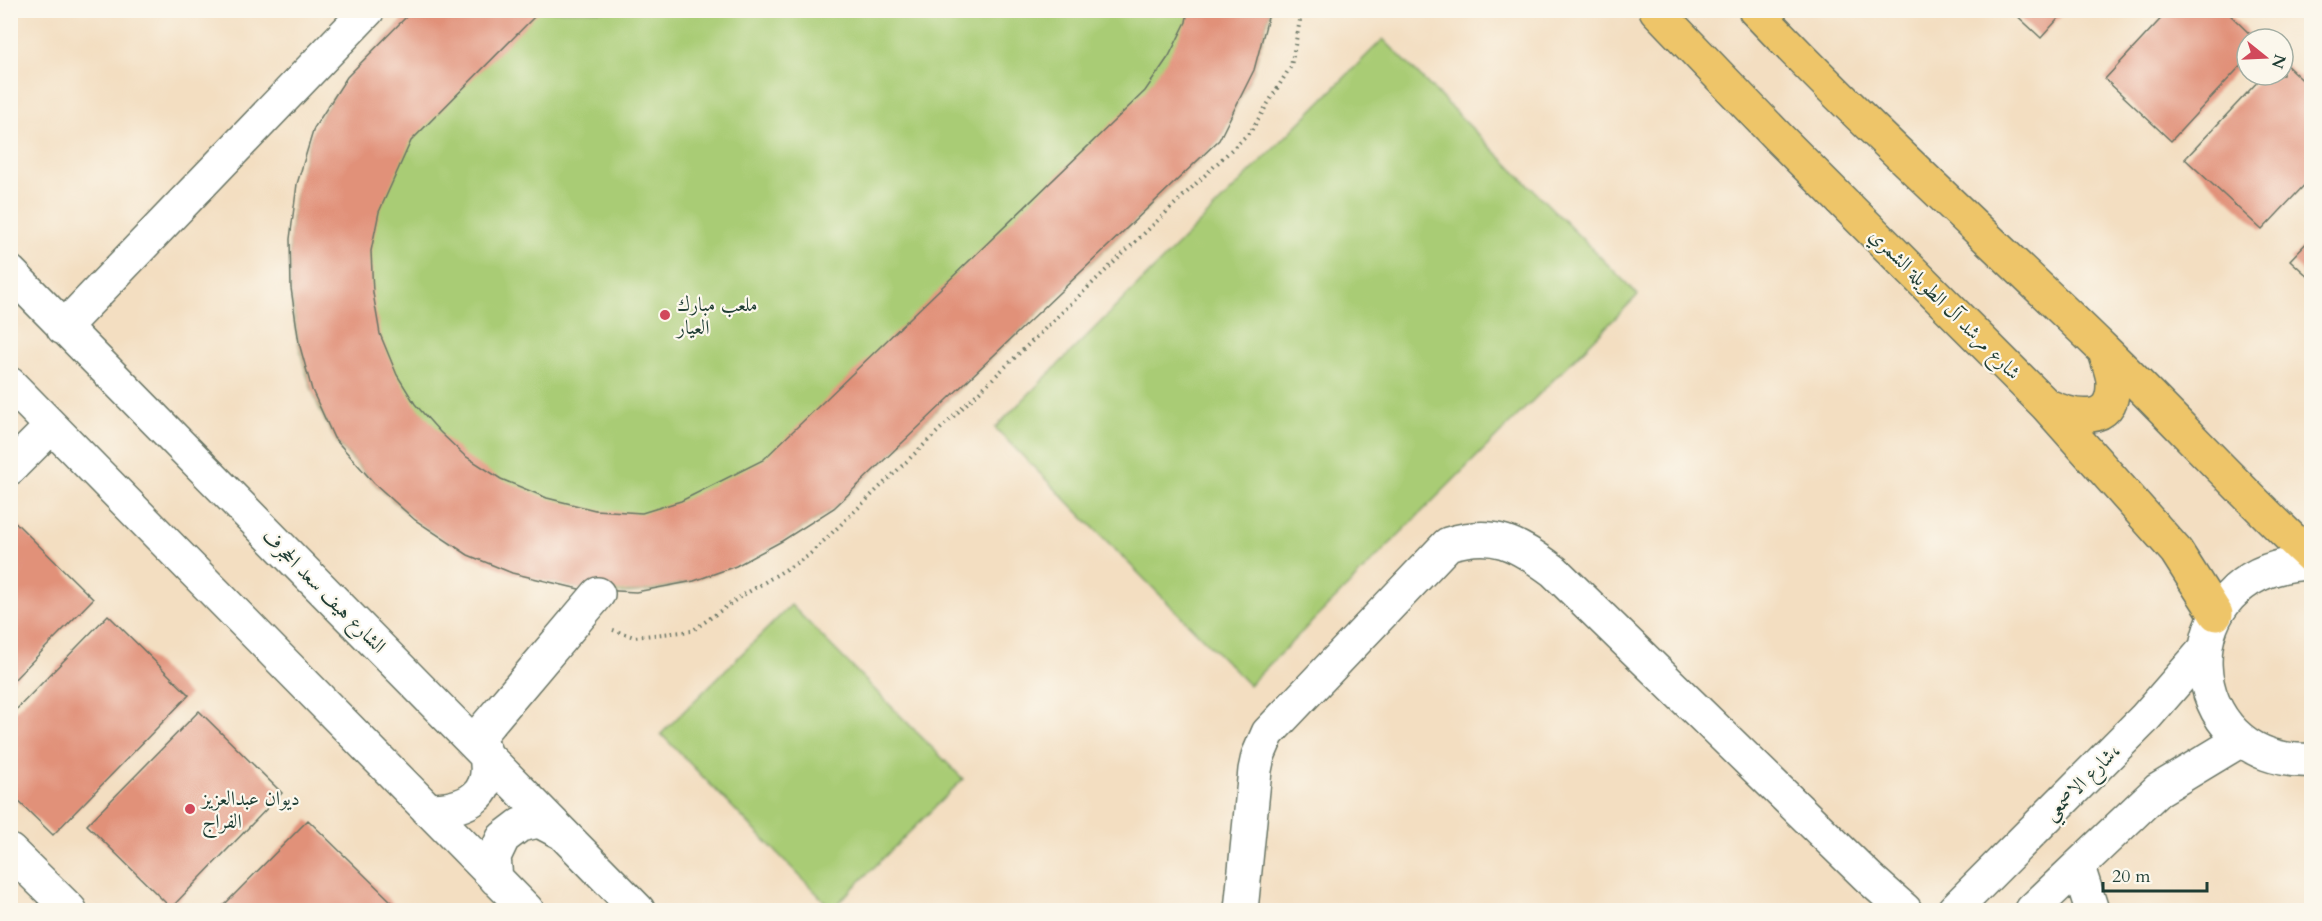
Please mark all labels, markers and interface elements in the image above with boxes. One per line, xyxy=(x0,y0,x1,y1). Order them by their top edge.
north arrow xyxy=(2235,27,2295,87)
text: N xyxy=(2266,51,2291,71)
street label: شارع مرشد آل الطويلة الشمري xyxy=(1860,222,2027,389)
place label: ملعب مبارك العيار xyxy=(675,291,757,341)
marker: ملعب مبارك العيار xyxy=(658,308,672,322)
street label: الشارع هيف سعد الحجرف xyxy=(253,523,392,662)
street label: شارع الاصمعي، xyxy=(2038,738,2130,830)
place label: ديوان عبدالعزيز الفراج xyxy=(200,785,300,839)
marker: ديوان عبدالعزيز الفراج xyxy=(183,802,197,816)
scale bar xyxy=(2103,855,2206,893)
text: 20 m xyxy=(2112,864,2151,889)

